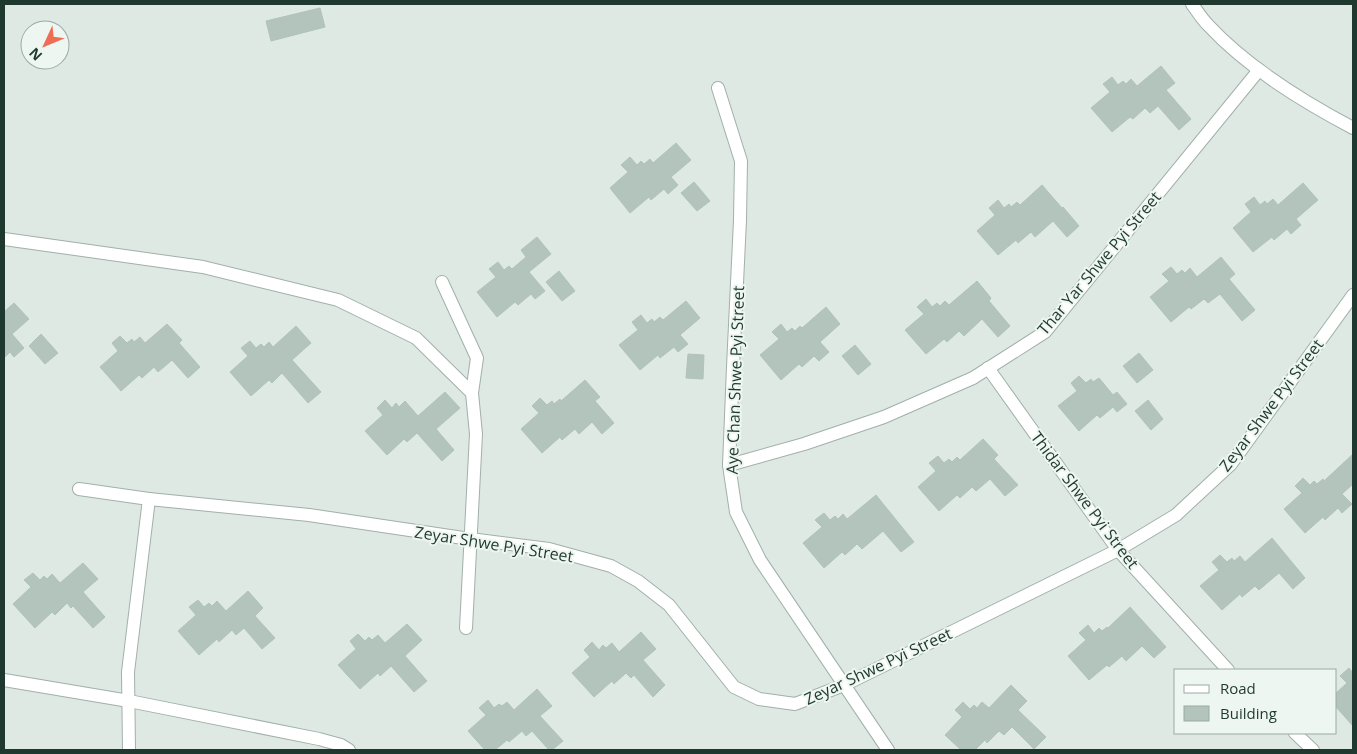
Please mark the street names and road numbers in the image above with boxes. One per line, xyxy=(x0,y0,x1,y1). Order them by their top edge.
street label: Thar Yar Shwe Pyi Street xyxy=(1032,186,1166,340)
street label: Aye Chan Shwe Pyi Street xyxy=(721,285,749,475)
street label: Zeyar Shwe Pyi Street xyxy=(1214,334,1328,476)
street label: Thidar Shwe Pyi Street xyxy=(1026,427,1144,573)
street label: Zeyar Shwe Pyi Street xyxy=(413,521,575,567)
street label: Zeyar Shwe Pyi Street xyxy=(801,622,956,710)

